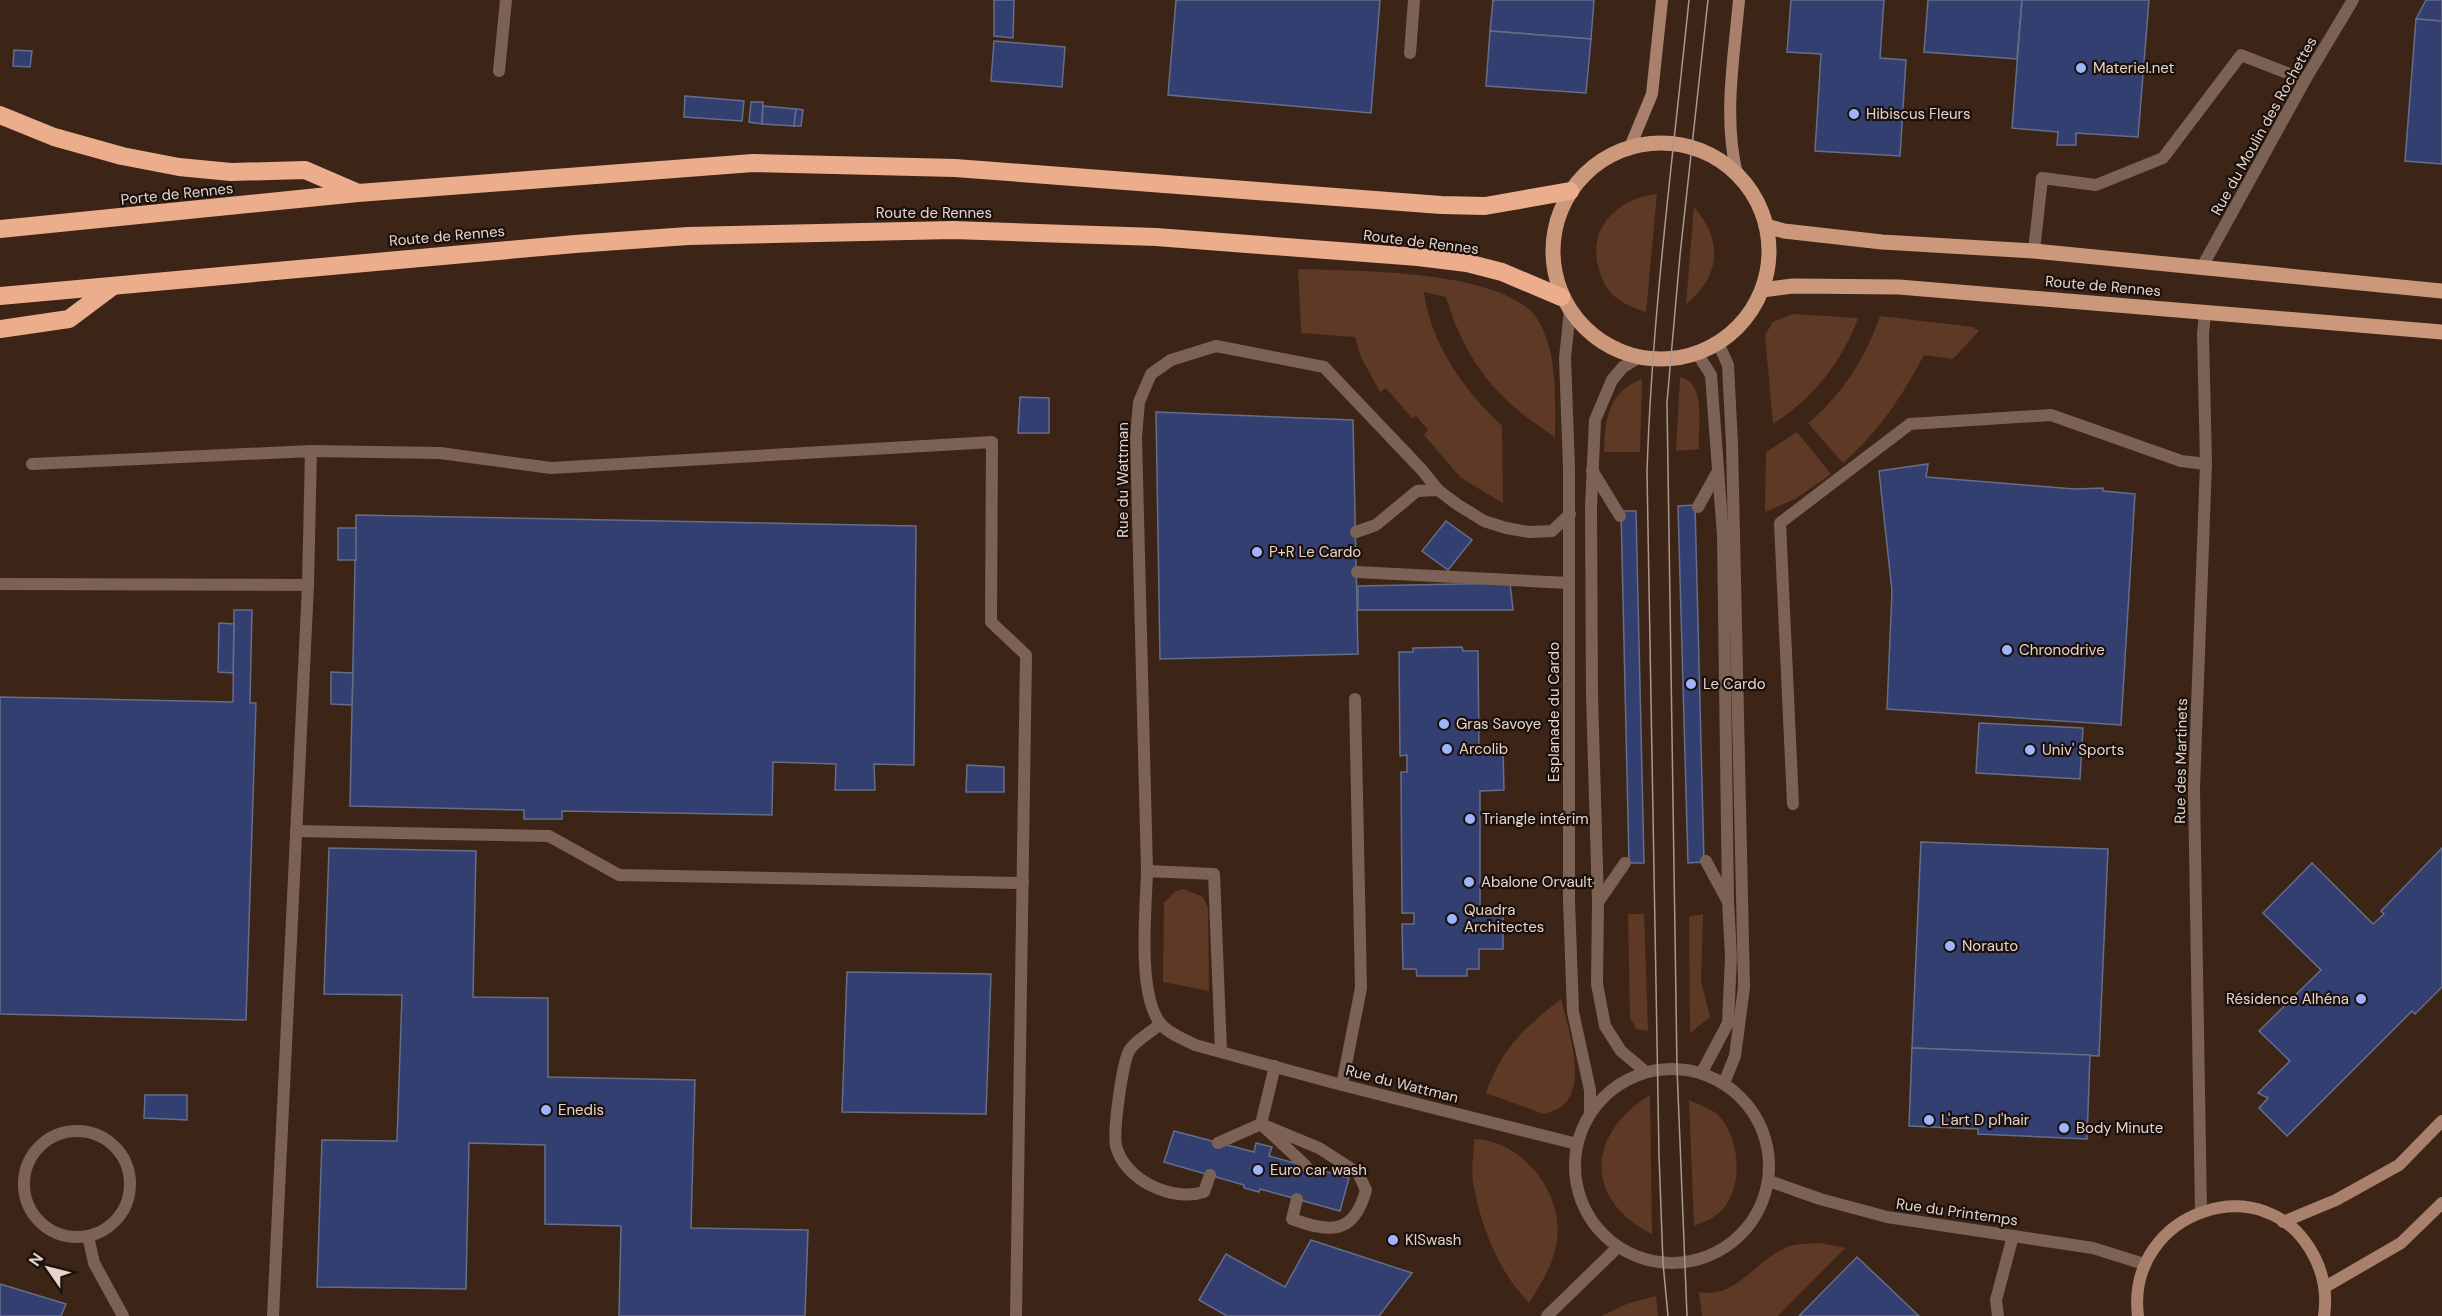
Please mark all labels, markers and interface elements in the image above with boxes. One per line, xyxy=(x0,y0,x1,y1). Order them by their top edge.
street label: Rue du Moulin des Rochettes xyxy=(2206,33,2322,219)
place label: Materiel.net xyxy=(2093,58,2175,78)
marker: Materiel.net xyxy=(2074,61,2088,75)
place label: Hibiscus Fleurs xyxy=(1866,104,1971,124)
marker: Hibiscus Fleurs xyxy=(1847,107,1861,121)
street label: Porte de Rennes xyxy=(120,178,234,210)
street label: Route de Rennes xyxy=(876,203,992,223)
street label: Route de Rennes xyxy=(388,221,506,251)
street label: Route de Rennes xyxy=(1362,225,1480,259)
street label: Route de Rennes xyxy=(2044,271,2162,301)
street label: Rue du Wattman xyxy=(1113,422,1133,538)
place label: P+R Le Cardo xyxy=(1269,542,1361,562)
marker: P+R Le Cardo xyxy=(1250,545,1264,559)
place label: Chronodrive xyxy=(2019,640,2105,660)
street label: Esplanade du Cardo xyxy=(1544,642,1564,782)
marker: Chronodrive xyxy=(2000,643,2014,657)
place label: Le Cardo xyxy=(1703,674,1766,694)
marker: Le Cardo xyxy=(1684,677,1698,691)
street label: Rue des Martinets xyxy=(2170,698,2192,824)
place label: Gras Savoye xyxy=(1456,714,1541,734)
marker: Gras Savoye xyxy=(1437,717,1451,731)
place label: Arcolib xyxy=(1459,739,1508,759)
place label: Univ' Sports xyxy=(2042,740,2124,760)
marker: Arcolib xyxy=(1440,742,1454,756)
marker: Univ' Sports xyxy=(2023,743,2037,757)
place label: Triangle intérim xyxy=(1482,809,1589,829)
marker: Triangle intérim xyxy=(1463,812,1477,826)
place label: Abalone Orvault xyxy=(1481,872,1593,892)
marker: Abalone Orvault xyxy=(1462,875,1476,889)
place label: Quadra Architectes xyxy=(1464,900,1544,937)
marker: Quadra Architectes xyxy=(1445,912,1459,926)
place label: Norauto xyxy=(1962,936,2018,956)
marker: Norauto xyxy=(1943,939,1957,953)
place label: Résidence Alhéna xyxy=(2226,989,2349,1009)
marker: Résidence Alhéna xyxy=(2354,992,2368,1006)
street label: Rue du Wattman xyxy=(1343,1060,1461,1108)
place label: Enedis xyxy=(558,1100,604,1120)
marker: Enedis xyxy=(539,1103,553,1117)
place label: L'art D pl'hair xyxy=(1941,1110,2030,1130)
marker: L'art D pl'hair xyxy=(1922,1113,1936,1127)
place label: Body Minute xyxy=(2076,1118,2163,1138)
marker: Body Minute xyxy=(2057,1121,2071,1135)
place label: Euro car wash xyxy=(1270,1160,1367,1180)
marker: Euro car wash xyxy=(1251,1163,1265,1177)
street label: Rue du Printemps xyxy=(1895,1194,2019,1230)
place label: KISwash xyxy=(1405,1230,1461,1250)
marker: KISwash xyxy=(1386,1233,1400,1247)
north arrow xyxy=(18,1238,78,1298)
text: N xyxy=(24,1249,48,1270)

